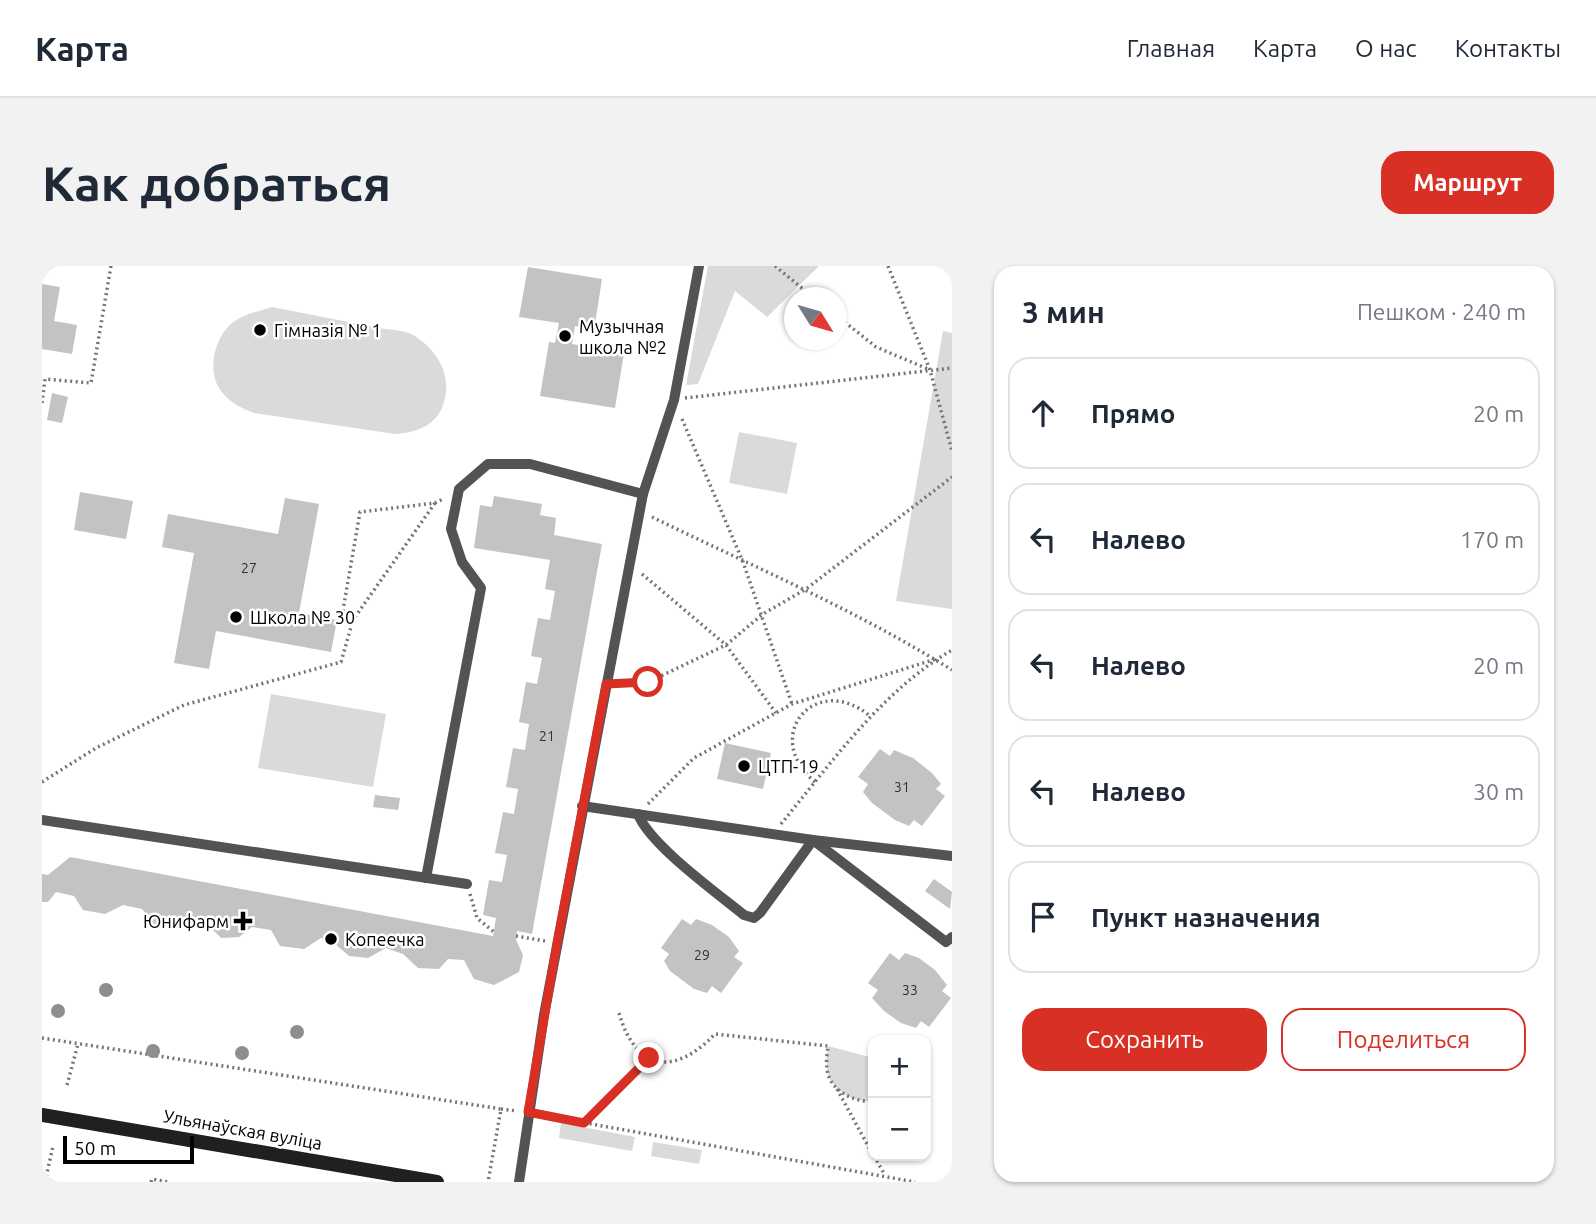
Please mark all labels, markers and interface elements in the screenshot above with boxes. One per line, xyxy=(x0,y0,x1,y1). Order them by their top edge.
text: Карта xyxy=(35,30,129,67)
text: Главная xyxy=(1127,35,1215,62)
text: Карта xyxy=(1253,35,1317,62)
text: О нас xyxy=(1355,35,1417,62)
text: Контакты xyxy=(1455,35,1561,62)
button: Маршрут xyxy=(1381,151,1554,214)
text: Как добраться xyxy=(42,155,391,210)
north arrow xyxy=(784,287,847,350)
text: 3 мин xyxy=(1022,295,1105,329)
text: Пешком · 240 m xyxy=(1357,299,1526,324)
place label: Музычная школа №2 xyxy=(579,316,667,357)
place label: Гімназія № 1 xyxy=(274,320,382,340)
marker: Гімназія № 1 xyxy=(252,322,268,338)
marker: Музычная школа №2 xyxy=(557,328,573,344)
icon: ahead xyxy=(1024,394,1062,432)
text: Прямо xyxy=(1091,399,1175,428)
text: 20 m xyxy=(1473,401,1524,426)
icon: left xyxy=(1024,520,1062,558)
text: Налево xyxy=(1091,525,1186,554)
text: 170 m xyxy=(1460,527,1524,552)
house number: 27 xyxy=(241,560,257,576)
place label: Школа № 30 xyxy=(250,607,355,627)
marker: Школа № 30 xyxy=(228,609,244,625)
icon: left xyxy=(1024,646,1062,684)
text: Налево xyxy=(1091,651,1186,680)
text: 20 m xyxy=(1473,653,1524,678)
route start xyxy=(632,666,663,697)
house number: 21 xyxy=(539,728,555,744)
place label: ЦТП-19 xyxy=(758,756,819,776)
marker: ЦТП-19 xyxy=(736,758,752,774)
icon: left xyxy=(1024,772,1062,810)
text: Налево xyxy=(1091,777,1186,806)
house number: 31 xyxy=(894,779,910,795)
text: 30 m xyxy=(1473,779,1524,804)
icon: arrive xyxy=(1024,898,1062,936)
text: Пункт назначения xyxy=(1091,903,1321,932)
place label: Юнифарм xyxy=(143,911,229,931)
marker: Юнифарм xyxy=(235,913,251,929)
place label: Копеечка xyxy=(345,929,424,949)
marker: Копеечка xyxy=(323,931,339,947)
house number: 29 xyxy=(694,947,710,963)
house number: 33 xyxy=(902,982,918,998)
button: Сохранить xyxy=(1022,1008,1267,1071)
button: Поделиться xyxy=(1281,1008,1526,1071)
map controls xyxy=(868,1035,931,1161)
button: + xyxy=(868,1035,931,1098)
route end xyxy=(633,1042,664,1073)
button: − xyxy=(868,1098,931,1161)
street label: Ульянаўская вуліца xyxy=(162,1105,324,1153)
scale bar xyxy=(63,1133,194,1165)
text: 50 m xyxy=(74,1137,116,1159)

